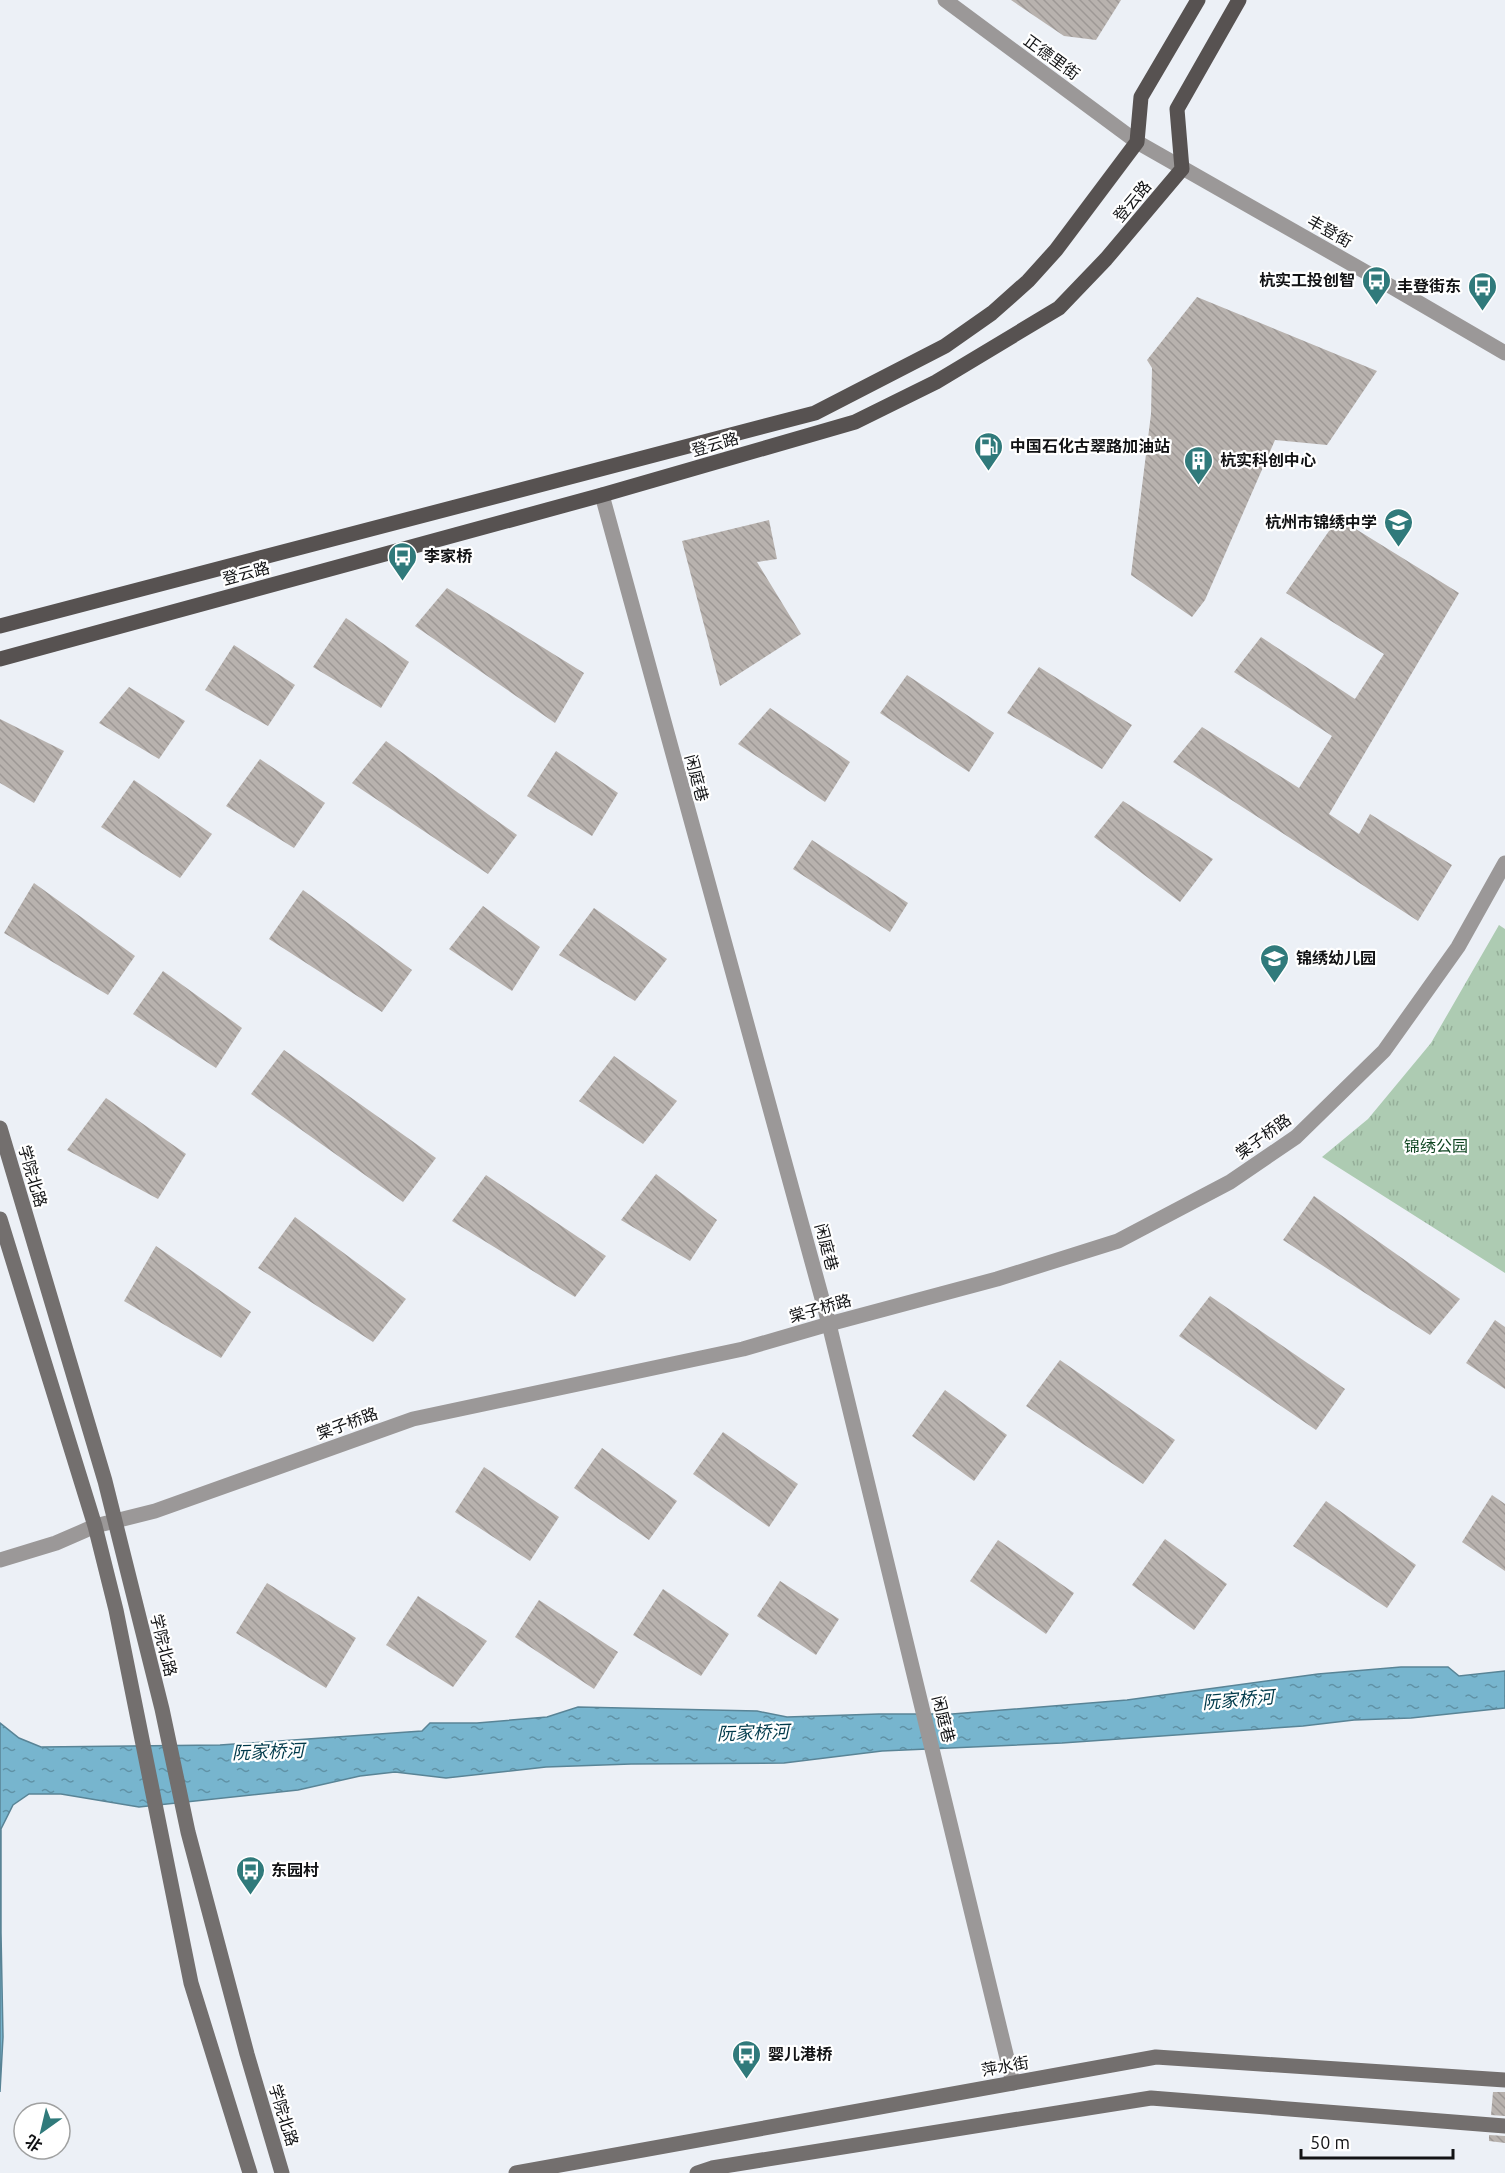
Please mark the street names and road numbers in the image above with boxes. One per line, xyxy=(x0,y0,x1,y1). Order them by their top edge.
street label: 正德里街 xyxy=(1021,31,1083,83)
street label: 登云路 xyxy=(1110,177,1154,225)
street label: 丰登街 xyxy=(1305,211,1355,251)
street label: 登云路 xyxy=(689,429,741,459)
street label: 登云路 xyxy=(220,558,272,588)
street label: 闲庭巷 xyxy=(682,752,712,804)
street label: 棠子桥路 xyxy=(1232,1110,1294,1162)
street label: 学院北路 xyxy=(16,1143,50,1209)
street label: 闲庭巷 xyxy=(812,1221,842,1273)
street label: 棠子桥路 xyxy=(787,1291,853,1325)
street label: 棠子桥路 xyxy=(314,1404,380,1442)
street label: 学院北路 xyxy=(148,1612,180,1678)
street label: 闲庭巷 xyxy=(929,1694,959,1744)
street label: 萍水街 xyxy=(980,2053,1030,2079)
street label: 学院北路 xyxy=(266,2082,302,2148)

